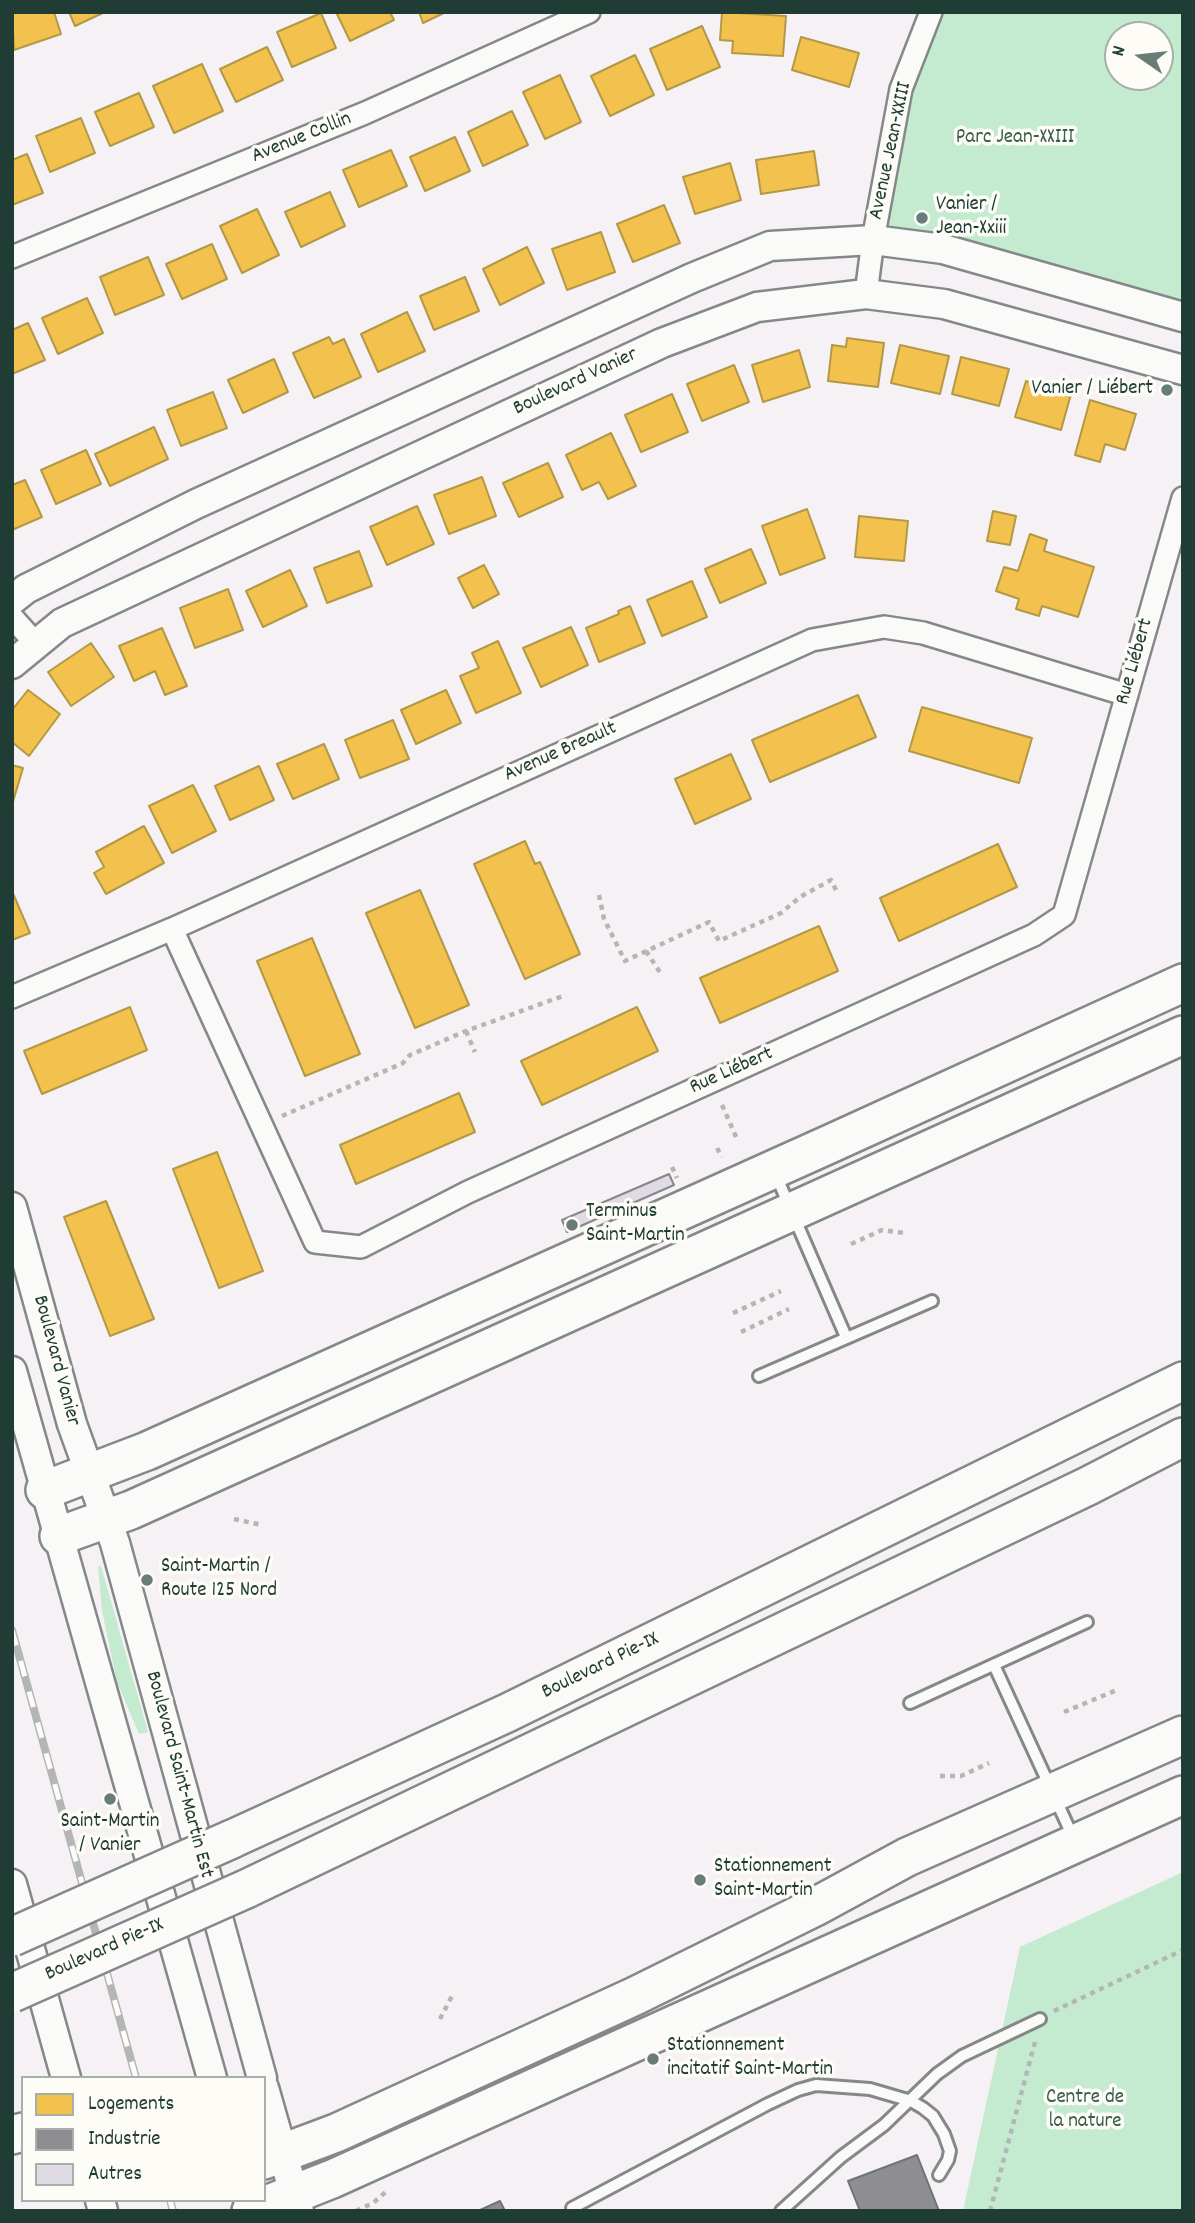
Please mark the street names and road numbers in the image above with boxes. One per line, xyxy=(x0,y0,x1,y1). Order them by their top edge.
street label: Avenue Jean-XXIII xyxy=(865,80,919,222)
street label: Avenue Collin xyxy=(248,108,356,170)
street label: Boulevard Vanier xyxy=(510,343,642,423)
street label: Rue Liébert xyxy=(1112,616,1160,708)
street label: Avenue Breault xyxy=(501,717,621,789)
street label: Rue Liébert xyxy=(686,1042,778,1102)
street label: Boulevard Vanier xyxy=(25,1293,85,1429)
street label: Boulevard Pie-IX xyxy=(538,1628,664,1706)
street label: Boulevard Saint-Martin Est xyxy=(138,1669,218,1881)
street label: Boulevard Pie-IX xyxy=(42,1914,168,1988)

